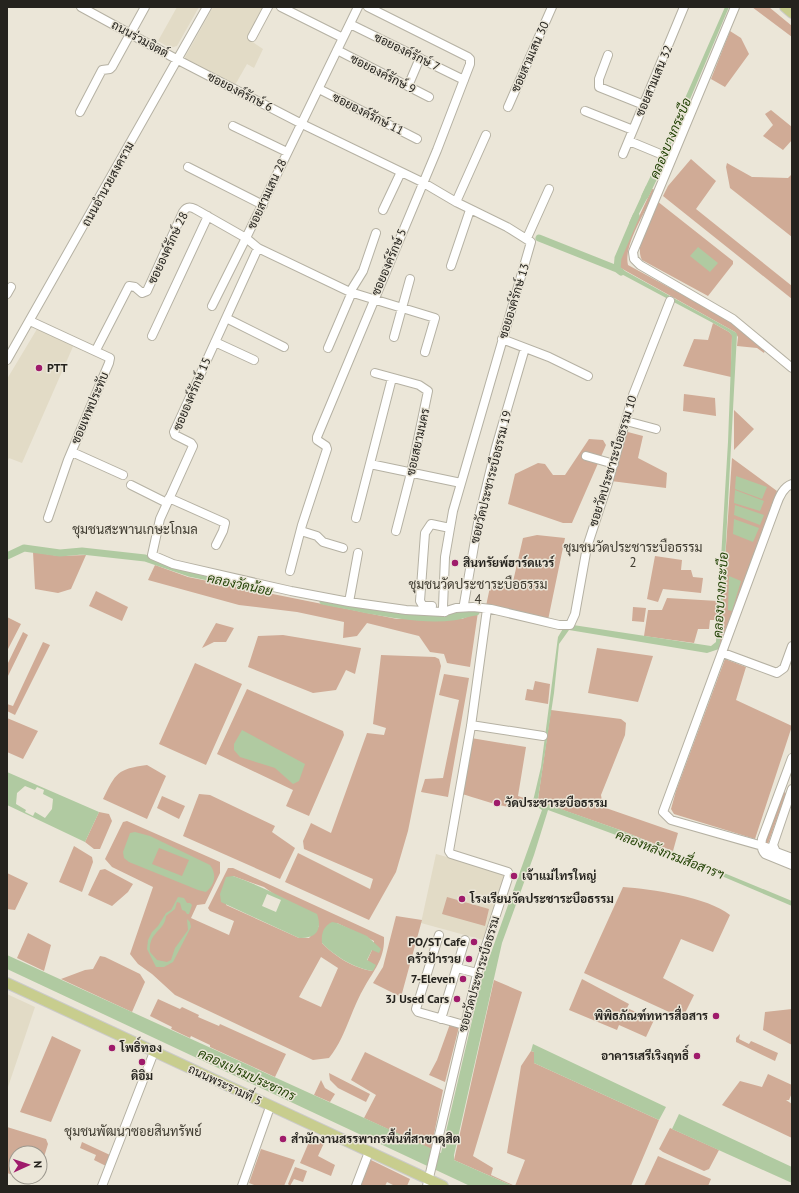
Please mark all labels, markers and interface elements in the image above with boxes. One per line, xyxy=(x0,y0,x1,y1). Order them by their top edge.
street label: ถนนร่วมจิตต์ xyxy=(109,17,171,60)
street label: ซอยสามเสน 30 xyxy=(507,19,552,95)
street label: ซอยองค์รักษ์ 7 xyxy=(372,29,443,74)
street label: ซอยสามเสน 32 xyxy=(632,43,675,119)
street label: ซอยองค์รักษ์ 9 xyxy=(348,51,419,96)
street label: ซอยองค์รักษ์ 6 xyxy=(205,69,276,114)
street label: ซอยองค์รักษ์ 11 xyxy=(330,89,406,138)
water label: คลองบางกระบือ xyxy=(645,94,695,181)
street label: ถนนอำนวยสงคราม xyxy=(78,139,137,229)
street label: ซอยสามเสน 28 xyxy=(244,156,289,231)
street label: ซอยองค์รักษ์ 28 xyxy=(144,209,191,286)
street label: ซอยองค์รักษ์ 5 xyxy=(368,226,409,298)
street label: ซอยองค์รักษ์ 13 xyxy=(495,261,532,340)
street label: ซอยองค์รักษ์ 15 xyxy=(169,355,214,433)
place label: PTT xyxy=(47,360,68,375)
marker: PTT xyxy=(34,363,44,373)
street label: ซอยเทพประทับ xyxy=(68,369,112,446)
street label: ซอยวัดประชาระบือธรรม 10 xyxy=(585,393,640,528)
street label: ซอยสยามนคร xyxy=(402,406,433,477)
street label: ซอยวัดประชาระบือธรรม 19 xyxy=(467,409,514,545)
district label: ชุมชนสะพานเกษะโกมล xyxy=(72,521,198,539)
district label: ชุมชนวัดประชาระบือธรรม 2 xyxy=(563,538,703,571)
water label: คลองบางกระบือ xyxy=(708,551,732,639)
place label: สินทรัยพ์ฮาร์ดแวร์ xyxy=(463,555,556,570)
marker: สินทรัยพ์ฮาร์ดแวร์ xyxy=(450,558,460,568)
water label: คลองวัดน้อย xyxy=(206,569,275,600)
district label: ชุมชนวัดประชาระบือธรรม 4 xyxy=(408,575,548,608)
place label: วัดประชาระบือธรรม xyxy=(505,795,607,810)
marker: วัดประชาระบือธรรม xyxy=(492,798,502,808)
water label: คลองหลังกรมสื่อสารฯ xyxy=(613,822,728,883)
place label: เจ้าแม่ไทรใหญ่ xyxy=(522,868,596,883)
marker: เจ้าแม่ไทรใหญ่ xyxy=(509,871,519,881)
place label: โรงเรียนวัดประชาระบือธรรม xyxy=(469,891,614,906)
marker: โรงเรียนวัดประชาระบือธรรม xyxy=(457,894,467,904)
street label: ซอยวัดประชาระบือธรรม xyxy=(455,914,502,1034)
place label: PO/ST Cafe xyxy=(408,934,466,949)
marker: PO/ST Cafe xyxy=(469,937,479,947)
place label: ครัวป้ารวย xyxy=(408,951,461,966)
marker: ครัวป้ารวย xyxy=(464,954,474,964)
place label: 7-Eleven xyxy=(411,971,455,986)
marker: 7-Eleven xyxy=(458,974,468,984)
place label: 3J Used Cars xyxy=(385,991,449,1006)
marker: 3J Used Cars xyxy=(452,994,462,1004)
place label: พิพิธภัณฑ์ทหารสื่อสาร xyxy=(594,1005,708,1023)
marker: พิพิธภัณฑ์ทหารสื่อสาร xyxy=(711,1011,721,1021)
place label: โพธิ์ทอง xyxy=(119,1036,162,1055)
marker: โพธิ์ทอง xyxy=(107,1043,117,1053)
water label: คลองเปรมประชากร xyxy=(195,1044,299,1105)
place label: อาคารเสรีเริงฤทธิ์ xyxy=(601,1044,689,1063)
marker: อาคารเสรีเริงฤทธิ์ xyxy=(692,1051,702,1061)
marker: ดิอิม xyxy=(137,1057,147,1067)
street label: ถนนพระรามที่ 5 xyxy=(186,1058,266,1108)
place label: ดิอิม xyxy=(131,1068,153,1083)
district label: ชุมชนพัฒนาซอยสินทรัพย์ xyxy=(64,1122,202,1141)
place label: สำนักงานสรรพากรพื้นที่สาขาดุสิต xyxy=(291,1128,460,1147)
marker: สำนักงานสรรพากรพื้นที่สาขาดุสิต xyxy=(278,1134,288,1144)
north arrow xyxy=(8,1145,48,1185)
text: N xyxy=(31,1160,45,1168)

